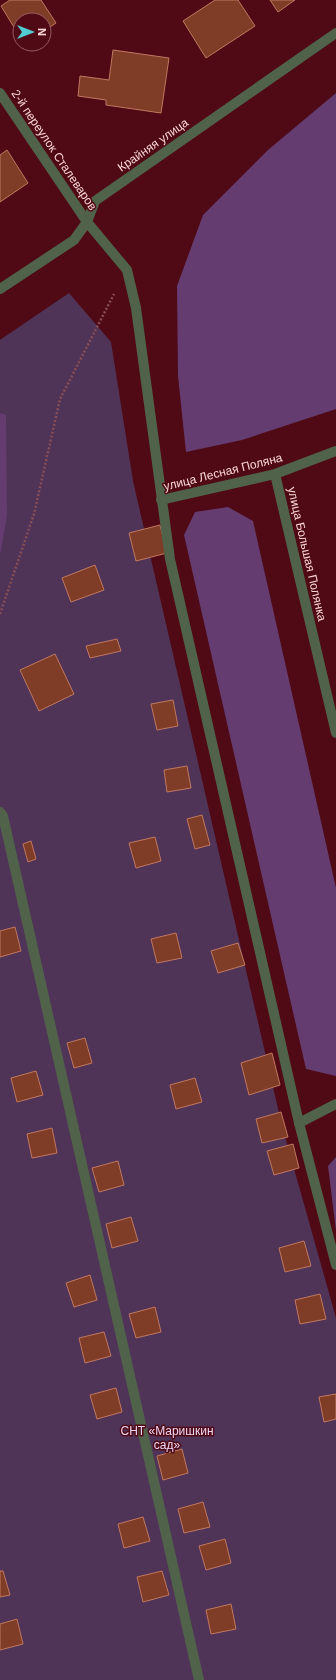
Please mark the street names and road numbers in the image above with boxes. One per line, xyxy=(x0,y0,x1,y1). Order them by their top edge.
street label: 2-й переулок Сталеваров xyxy=(8,87,100,213)
street label: Крайняя улица xyxy=(115,115,191,175)
street label: улица Лесная Поляна xyxy=(162,450,284,494)
street label: улица Большая Полянка xyxy=(285,486,329,623)

